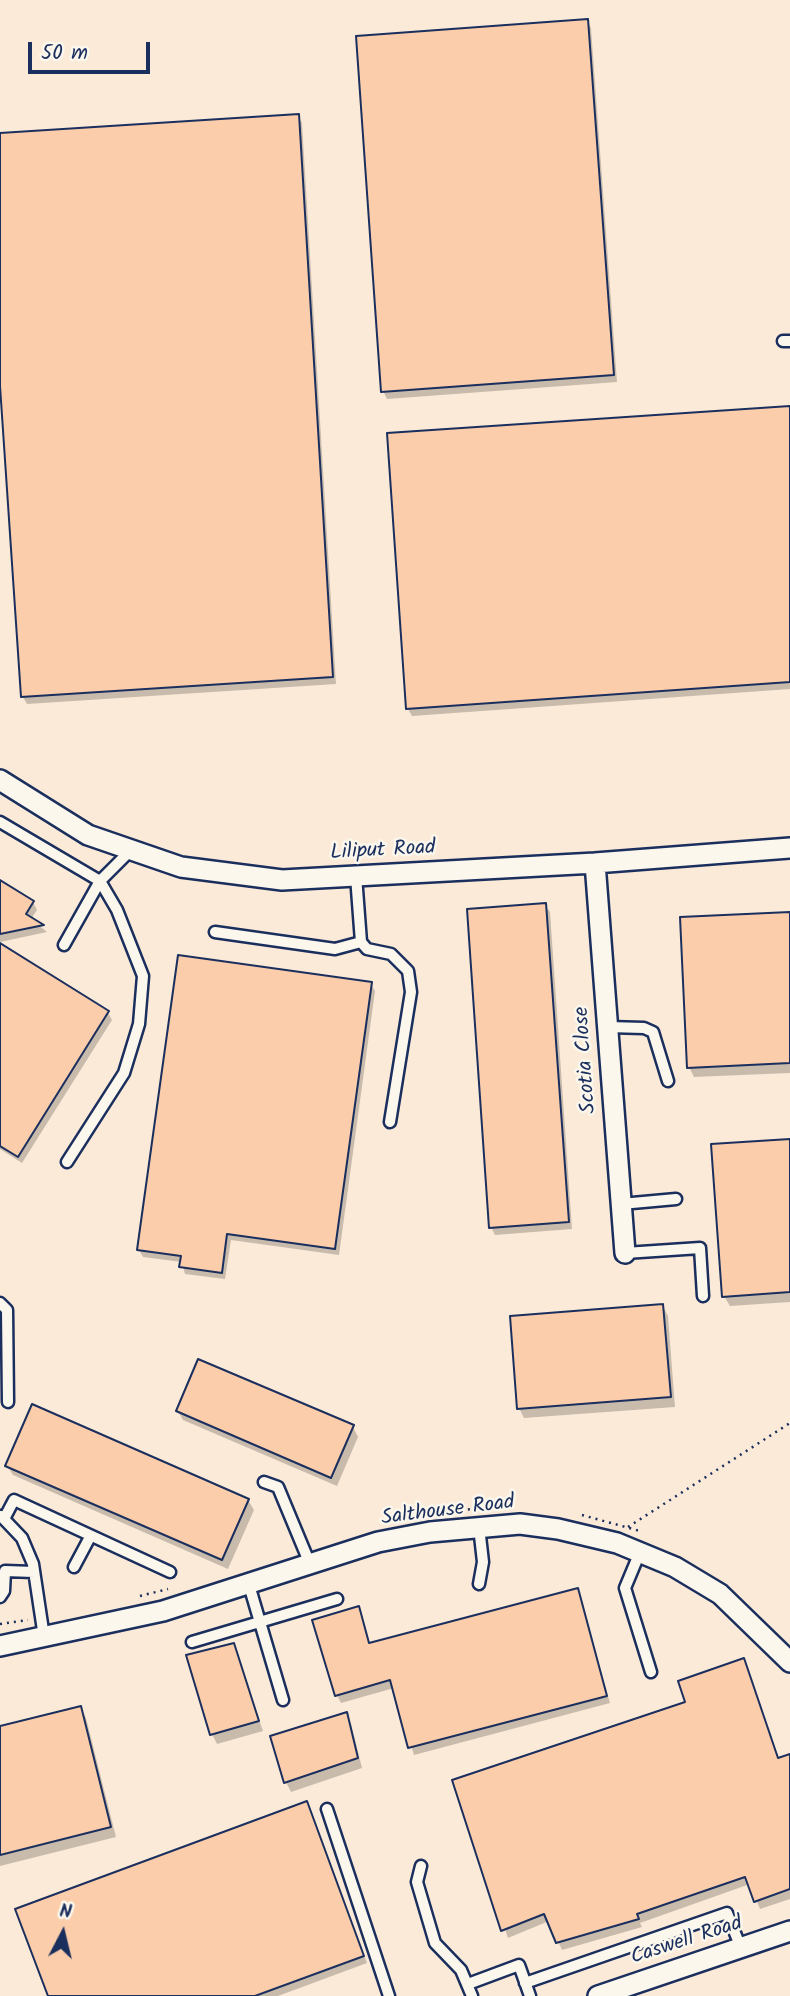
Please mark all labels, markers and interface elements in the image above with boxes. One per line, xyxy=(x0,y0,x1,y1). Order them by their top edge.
scale bar xyxy=(32,28,154,72)
text: 50 m xyxy=(41,37,88,70)
street label: Liliput Road xyxy=(330,837,436,867)
street label: Scotia Close xyxy=(571,1006,603,1114)
street label: Salthouse Road xyxy=(380,1491,516,1533)
text: N xyxy=(58,1897,73,1928)
north arrow xyxy=(28,1898,98,1968)
street label: Caswell Road xyxy=(628,1912,746,1972)

